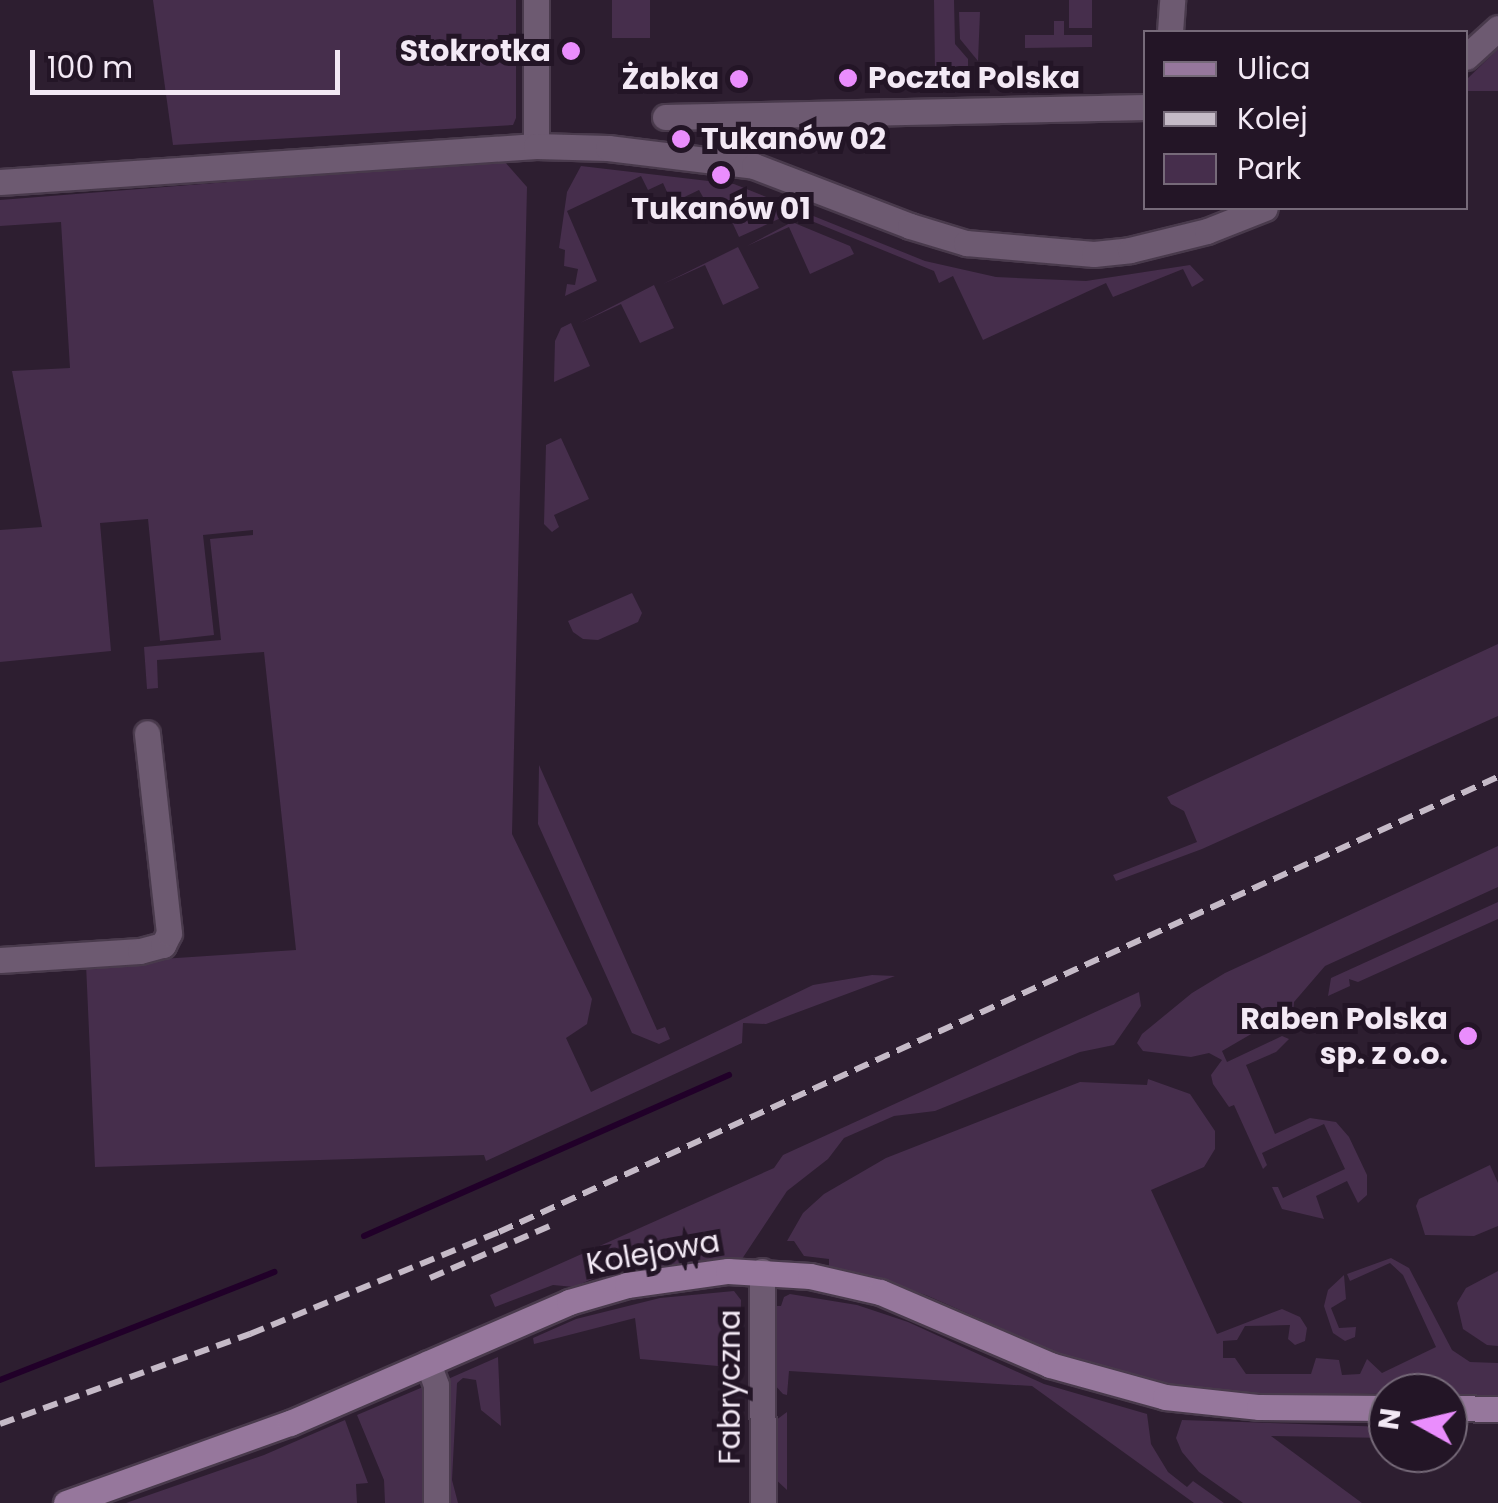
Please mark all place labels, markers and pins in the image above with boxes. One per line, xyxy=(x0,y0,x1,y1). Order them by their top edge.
place label: Stokrotka xyxy=(400,33,551,69)
marker: Stokrotka xyxy=(560,40,582,62)
place label: Poczta Polska xyxy=(868,60,1080,96)
place label: Żabka xyxy=(621,61,719,97)
marker: Poczta Polska xyxy=(837,67,859,89)
marker: Żabka xyxy=(728,68,750,90)
place label: Tukanów 02 xyxy=(701,121,886,157)
marker: Tukanów 02 xyxy=(670,128,692,150)
marker: Tukanów 01 xyxy=(710,164,732,186)
place label: Tukanów 01 xyxy=(631,191,811,227)
place label: Raben Polska sp. z o.o. xyxy=(1240,1001,1448,1072)
marker: Raben Polska sp. z o.o. xyxy=(1457,1025,1479,1047)

